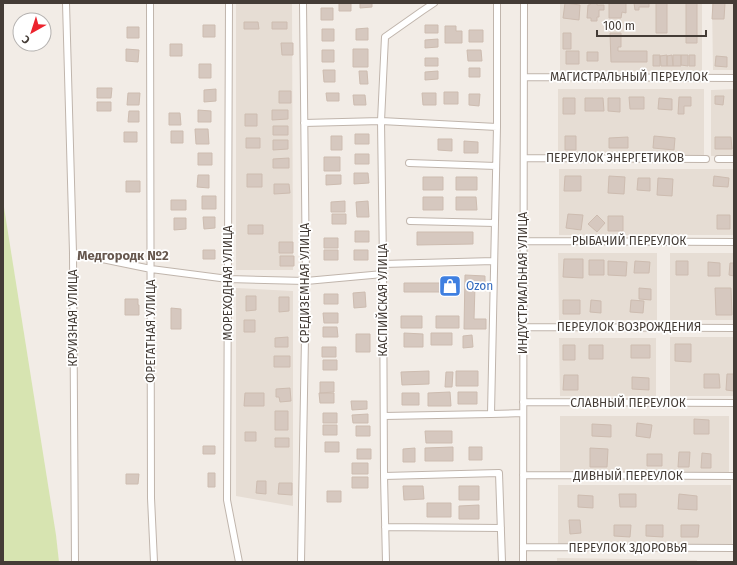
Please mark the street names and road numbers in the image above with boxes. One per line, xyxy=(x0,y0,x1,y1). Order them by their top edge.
street label: МАГИСТРАЛЬНЫЙ ПЕРЕУЛОК xyxy=(550,69,708,84)
street label: ПЕРЕУЛОК ЭНЕРГЕТИКОВ xyxy=(546,151,684,165)
street label: ИНДУСТРИАЛЬНАЯ УЛИЦА xyxy=(516,212,530,354)
street label: СРЕДИЗЕМНАЯ УЛИЦА xyxy=(298,223,312,343)
street label: МОРЕХОДНАЯ УЛИЦА xyxy=(221,225,235,341)
street label: РЫБАЧИЙ ПЕРЕУЛОК xyxy=(572,233,686,248)
street label: КАСПИЙСКАЯ УЛИЦА xyxy=(375,243,390,357)
street label: КРУИЗНАЯ УЛИЦА xyxy=(66,269,80,367)
street label: ФРЕГАТНАЯ УЛИЦА xyxy=(144,279,158,383)
street label: ПЕРЕУЛОК ВОЗРОЖДЕНИЯ xyxy=(557,320,701,334)
street label: СЛАВНЫЙ ПЕРЕУЛОК xyxy=(570,395,686,410)
street label: ДИВНЫЙ ПЕРЕУЛОК xyxy=(572,468,683,483)
street label: ПЕРЕУЛОК ЗДОРОВЬЯ xyxy=(568,541,688,555)

